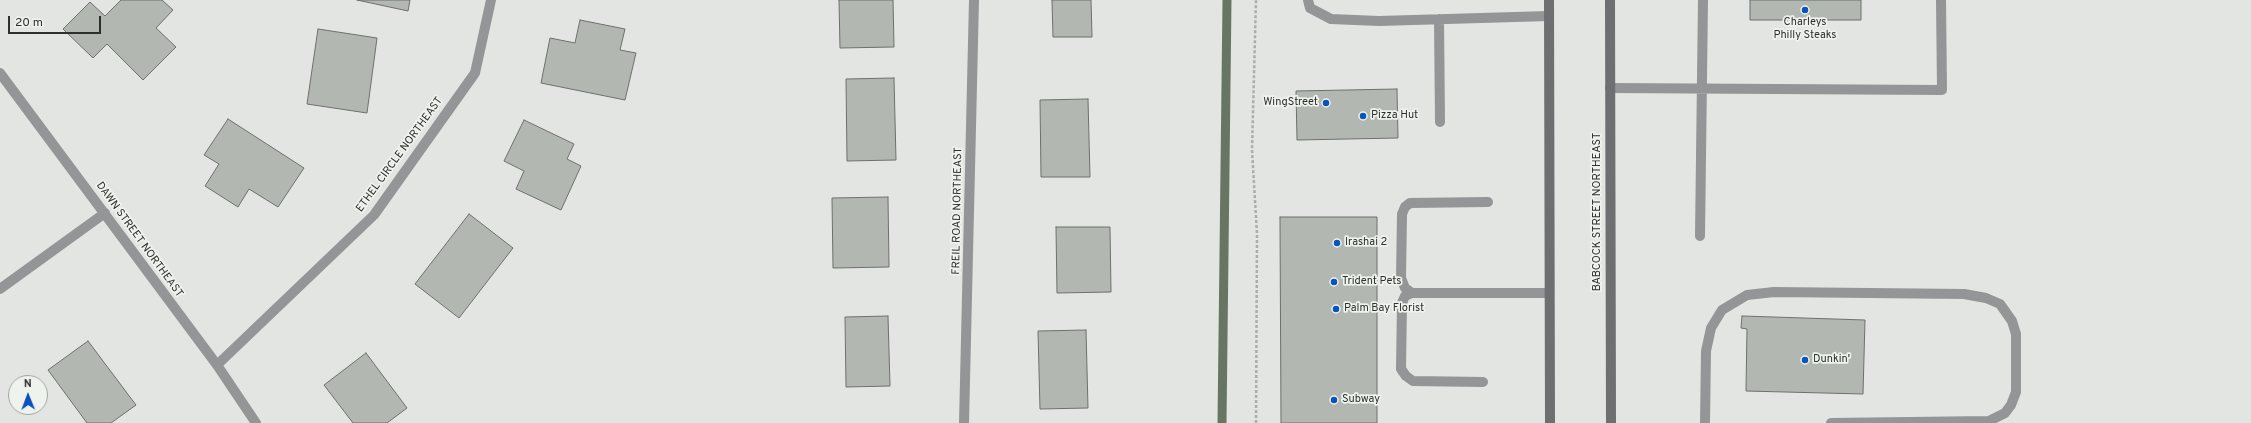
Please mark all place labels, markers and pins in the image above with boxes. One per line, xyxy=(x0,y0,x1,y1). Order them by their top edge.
marker: Charleys Philly Steaks xyxy=(1800,5,1810,15)
place label: Charleys Philly Steaks xyxy=(1773,16,1837,42)
place label: WingStreet xyxy=(1263,96,1318,110)
marker: WingStreet xyxy=(1321,98,1331,108)
place label: Pizza Hut xyxy=(1371,109,1418,123)
marker: Pizza Hut xyxy=(1358,111,1368,121)
place label: Irashai 2 xyxy=(1345,236,1387,250)
marker: Irashai 2 xyxy=(1332,238,1342,248)
place label: Trident Pets xyxy=(1342,275,1401,289)
marker: Trident Pets xyxy=(1329,277,1339,287)
place label: Palm Bay Florist xyxy=(1344,302,1424,316)
marker: Palm Bay Florist xyxy=(1331,304,1341,314)
place label: Dunkin' xyxy=(1813,353,1850,367)
marker: Dunkin' xyxy=(1800,355,1810,365)
place label: Subway xyxy=(1342,393,1380,407)
marker: Subway xyxy=(1329,395,1339,405)

